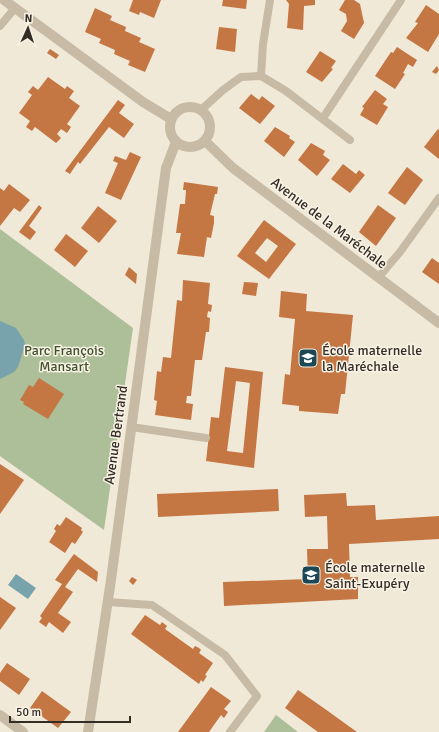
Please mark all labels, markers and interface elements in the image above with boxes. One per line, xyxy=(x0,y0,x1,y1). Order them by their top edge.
north arrow xyxy=(8,8,48,48)
text: N xyxy=(24,12,33,25)
street label: Avenue de la Maréchale xyxy=(267,174,391,272)
park label: Parc François Mansart xyxy=(24,342,104,375)
place label: École maternelle la Maréchale xyxy=(322,342,422,375)
school or university icon: École maternelle la Maréchale xyxy=(297,347,319,369)
street label: Avenue Bertrand xyxy=(101,384,131,486)
place label: École maternelle Saint-Exupéry xyxy=(325,559,425,592)
school or university icon: École maternelle Saint-Exupéry xyxy=(300,564,322,586)
scale bar xyxy=(10,698,130,724)
text: 50 m xyxy=(16,705,41,720)

